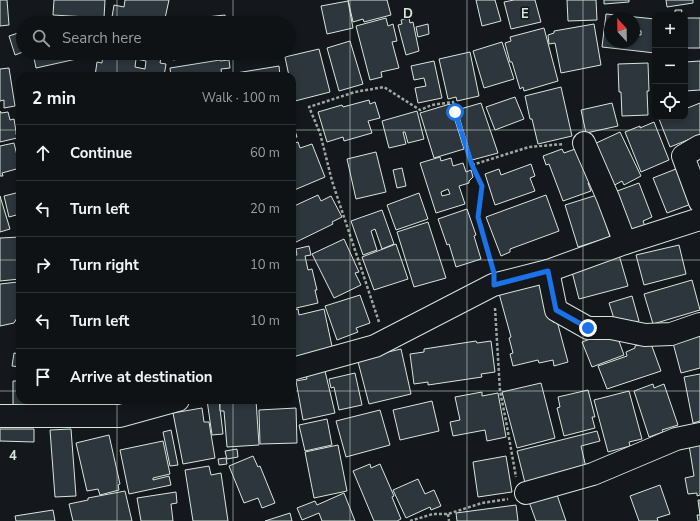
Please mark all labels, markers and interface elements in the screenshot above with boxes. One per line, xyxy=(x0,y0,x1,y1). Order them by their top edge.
text: D xyxy=(403,5,413,23)
text: E xyxy=(521,5,529,23)
north arrow xyxy=(604,12,640,48)
map controls xyxy=(652,12,688,120)
button: + xyxy=(652,12,688,48)
search box xyxy=(16,16,296,60)
icon: search xyxy=(30,27,52,49)
text: Search here xyxy=(62,28,142,48)
button: − xyxy=(652,48,688,84)
button: locate xyxy=(652,84,688,120)
text: 2 min xyxy=(32,87,76,110)
text: Walk · 100 m xyxy=(202,89,280,107)
route start xyxy=(446,103,464,121)
icon: ahead xyxy=(32,142,54,164)
text: Continue xyxy=(70,143,132,163)
text: 60 m xyxy=(250,144,280,162)
icon: left xyxy=(32,198,54,220)
text: Turn left xyxy=(70,199,129,219)
text: 20 m xyxy=(250,200,280,218)
icon: right xyxy=(32,254,54,276)
text: Turn right xyxy=(70,255,139,275)
text: 10 m xyxy=(250,256,280,274)
icon: left xyxy=(32,310,54,332)
text: Turn left xyxy=(70,311,129,331)
text: 10 m xyxy=(250,312,280,330)
route end xyxy=(579,319,597,337)
icon: arrive xyxy=(32,366,54,388)
text: Arrive at destination xyxy=(70,367,213,387)
text: 4 xyxy=(9,447,17,465)

